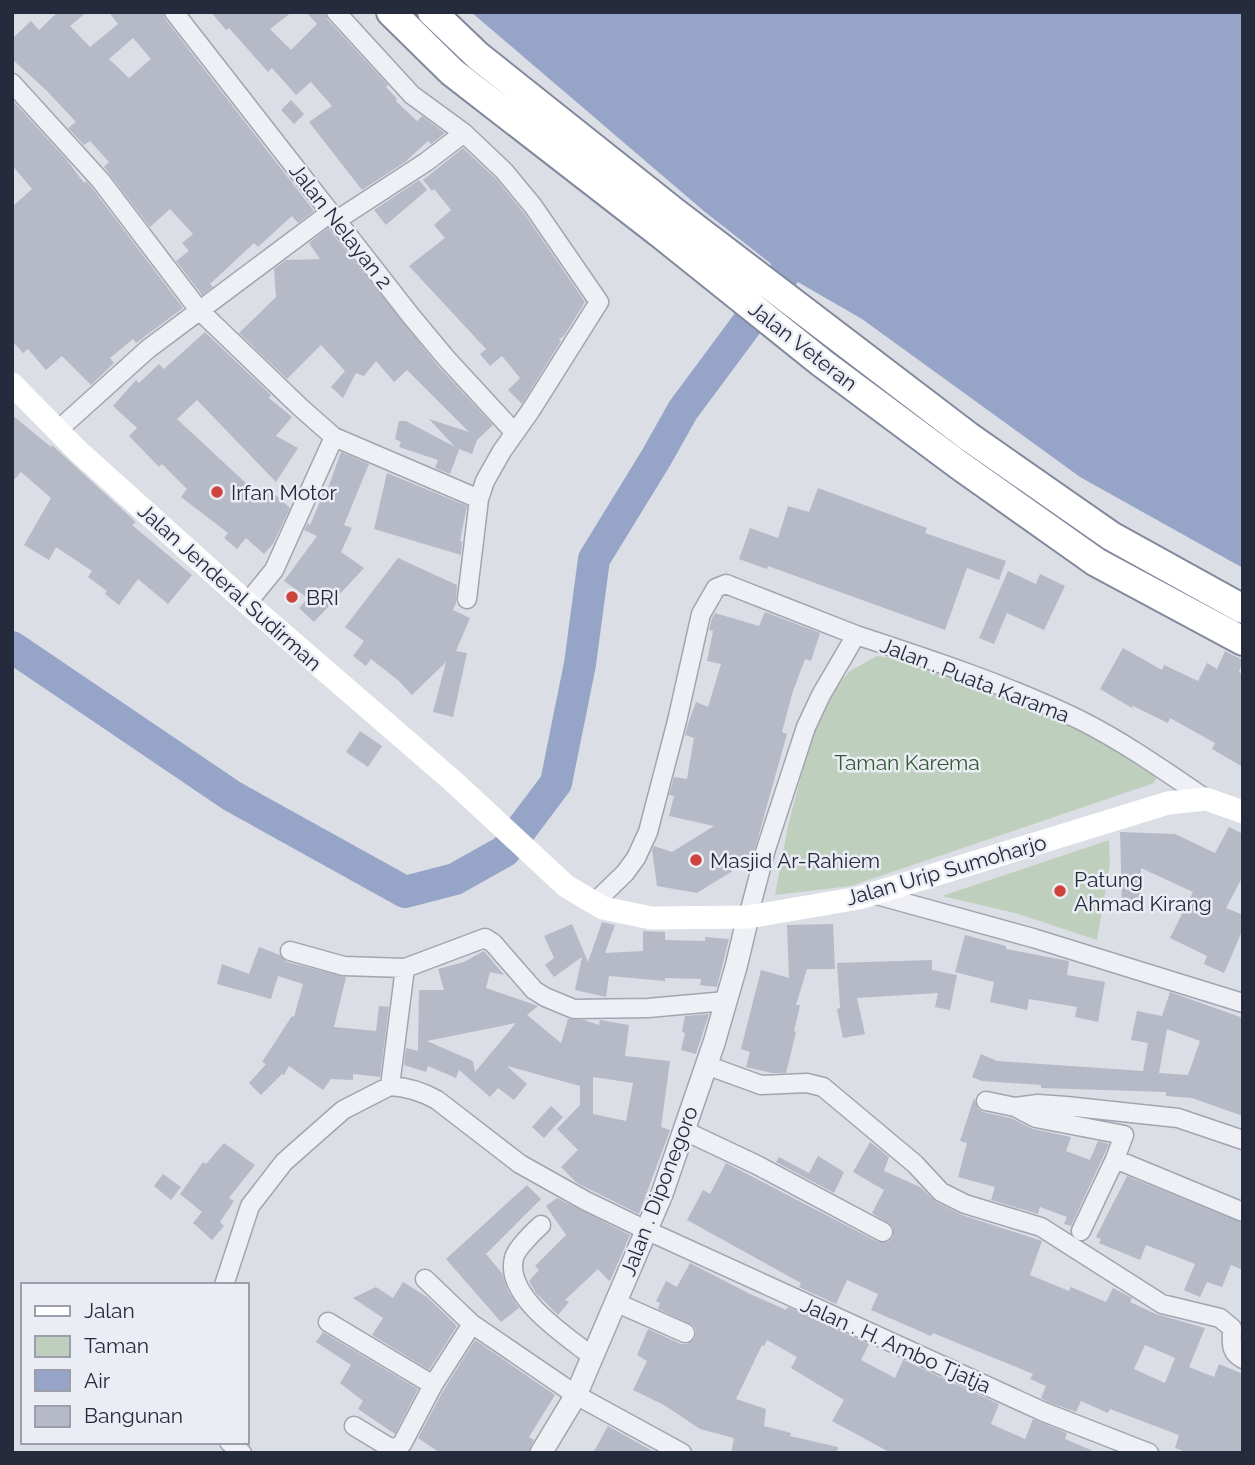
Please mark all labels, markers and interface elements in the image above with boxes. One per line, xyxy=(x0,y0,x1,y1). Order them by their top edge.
street label: Jalan Nelayan 2 xyxy=(284,158,398,294)
street label: Jalan Veteran xyxy=(744,296,862,396)
place label: Irfan Motor xyxy=(231,480,337,505)
marker: Irfan Motor xyxy=(209,484,225,500)
street label: Jalan Jenderal Sudirman xyxy=(133,498,327,676)
place label: BRI xyxy=(306,585,339,610)
marker: BRI xyxy=(284,589,300,605)
street label: Jalan . Puata Karama xyxy=(877,632,1073,728)
park label: Taman Karema xyxy=(834,750,980,775)
street label: Jalan Urip Sumoharjo xyxy=(843,829,1049,911)
place label: Masjid Ar-Rahiem xyxy=(710,848,880,873)
marker: Masjid Ar-Rahiem xyxy=(688,852,704,868)
place label: Patung Ahmad Kirang xyxy=(1074,867,1212,916)
marker: Patung Ahmad Kirang xyxy=(1052,883,1068,899)
street label: Jalan . Diponegoro xyxy=(615,1102,703,1280)
legend xyxy=(21,1283,248,1444)
street label: Jalan . H. Ambo Tjatja xyxy=(797,1292,995,1398)
text: Jalan xyxy=(84,1298,135,1323)
text: Taman xyxy=(84,1333,149,1358)
text: Air xyxy=(84,1368,111,1393)
text: Bangunan xyxy=(84,1403,183,1428)

